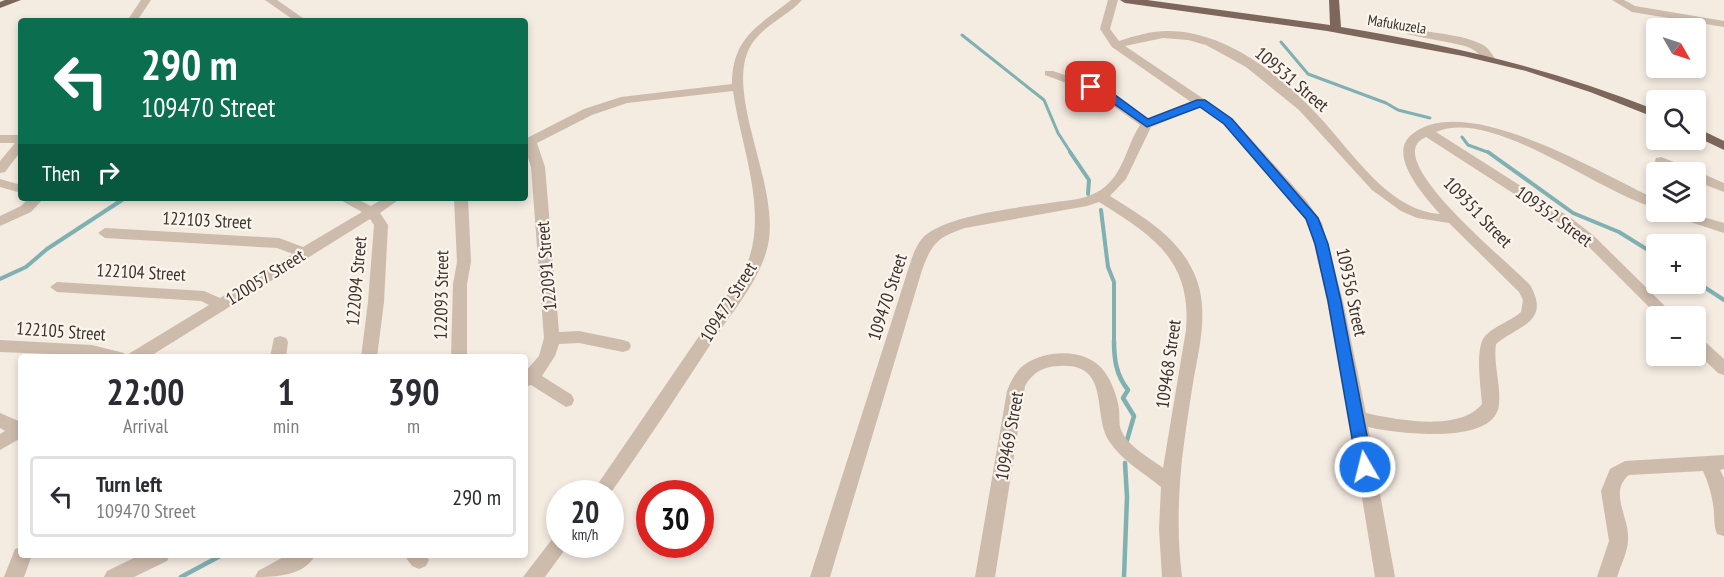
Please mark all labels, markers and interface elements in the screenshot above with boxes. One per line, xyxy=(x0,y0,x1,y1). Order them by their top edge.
street label: Mafukuzela xyxy=(1366,10,1428,38)
north arrow xyxy=(1646,18,1706,78)
map controls xyxy=(1646,18,1706,366)
text: 290 m xyxy=(141,37,238,92)
street label: 109531 Street xyxy=(1250,41,1334,117)
icon: left xyxy=(42,42,120,120)
pin xyxy=(1065,61,1116,112)
icon: arrive xyxy=(1074,70,1107,103)
text: 109470 Street xyxy=(141,90,276,124)
button: search xyxy=(1646,90,1706,150)
icon: right xyxy=(92,156,125,189)
text: Then xyxy=(42,159,80,187)
button: layers xyxy=(1646,162,1706,222)
street label: 109351 Street xyxy=(1439,172,1517,252)
street label: 109352 Street xyxy=(1511,180,1597,252)
street label: 122103 Street xyxy=(162,206,252,234)
street label: 122091 Street xyxy=(531,220,561,312)
button: + xyxy=(1646,234,1706,294)
street label: 122094 Street xyxy=(341,235,371,327)
street label: 120057 Street xyxy=(221,244,309,310)
street label: 109356 Street xyxy=(1331,246,1373,338)
street label: 122093 Street xyxy=(429,250,453,340)
street label: 109470 Street xyxy=(862,251,912,343)
street label: 122104 Street xyxy=(96,258,186,286)
street label: 109472 Street xyxy=(694,258,762,346)
button: − xyxy=(1646,306,1706,366)
street label: 122105 Street xyxy=(15,316,107,346)
street label: 109468 Street xyxy=(1150,318,1186,410)
text: 22:00 xyxy=(107,368,184,415)
text: 1 xyxy=(277,368,295,415)
text: 390 xyxy=(388,368,439,415)
street label: 109469 Street xyxy=(990,390,1028,482)
text: Arrival xyxy=(123,413,168,439)
text: min xyxy=(273,413,299,439)
text: m xyxy=(407,413,420,439)
position arrow xyxy=(1333,435,1397,499)
text: Turn left xyxy=(96,470,162,498)
icon: left xyxy=(45,480,78,513)
speed limit sign: 30 xyxy=(636,480,714,558)
text: 290 m xyxy=(452,483,501,511)
text: 20 xyxy=(571,492,599,531)
text: 109470 Street xyxy=(96,498,196,524)
text: km/h xyxy=(572,525,598,544)

